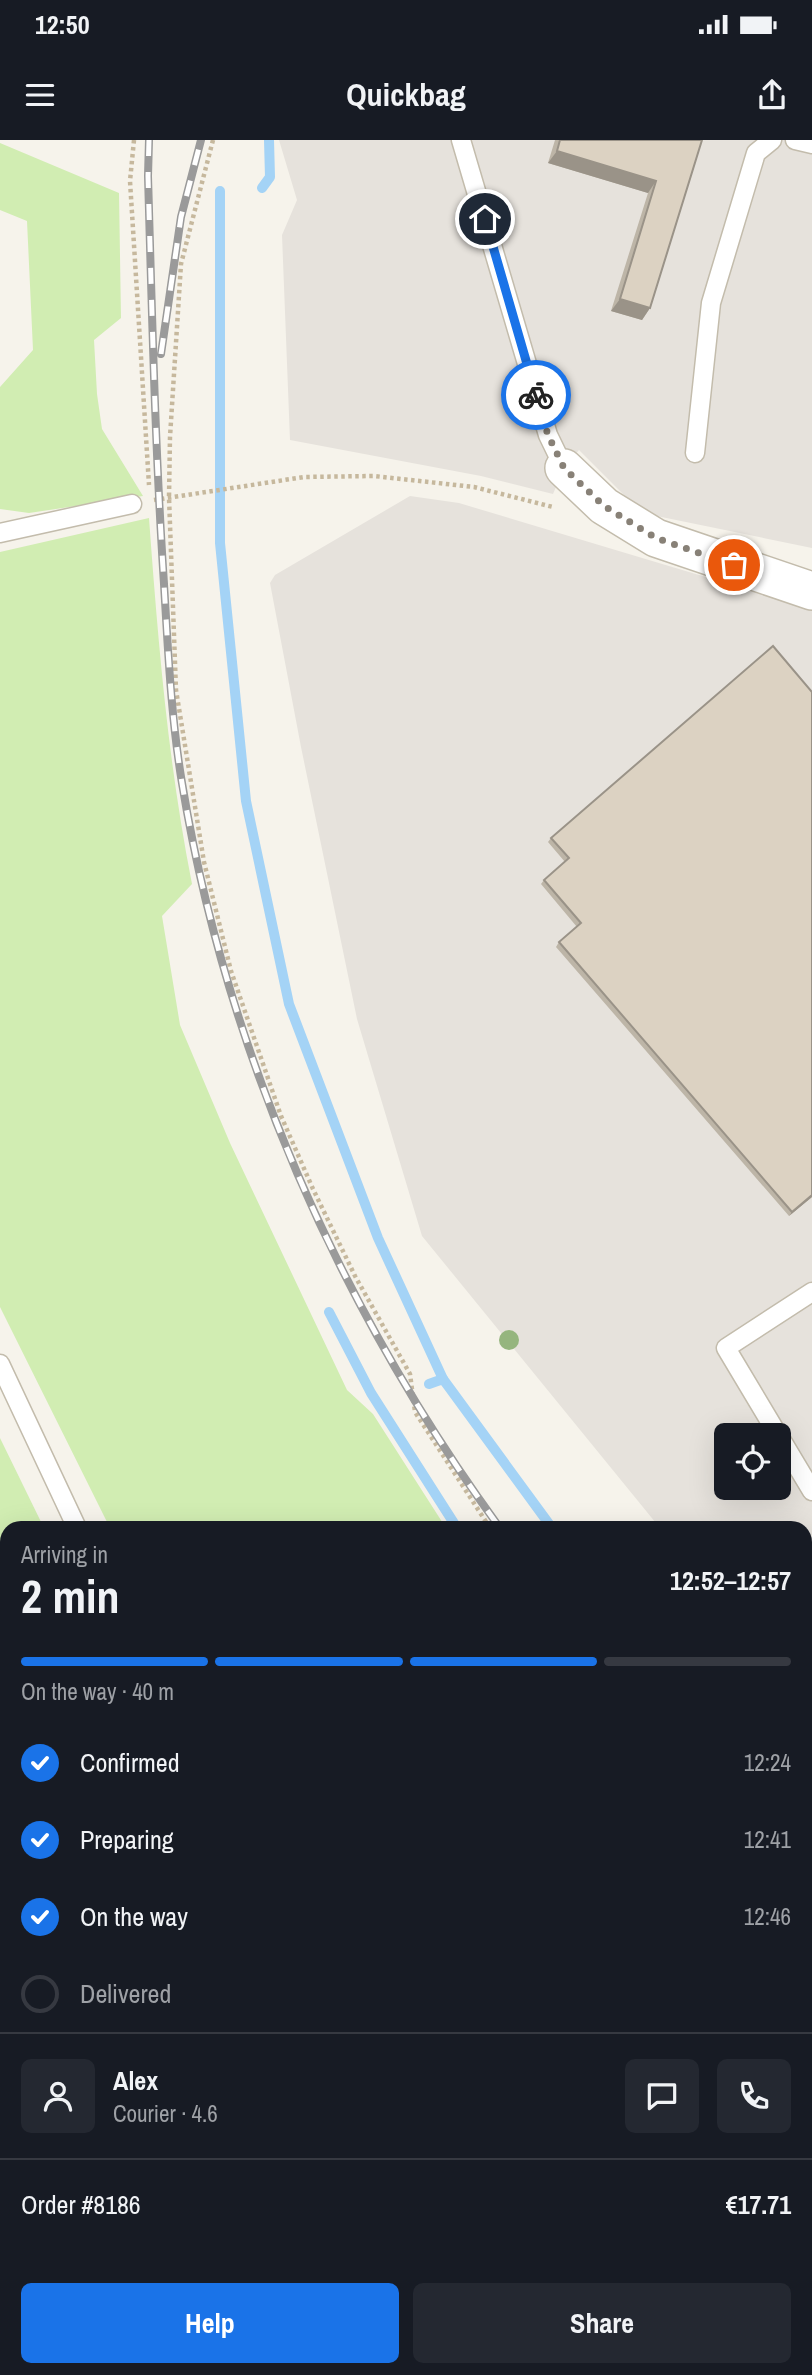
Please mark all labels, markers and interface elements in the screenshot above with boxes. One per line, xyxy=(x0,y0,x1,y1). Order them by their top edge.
text: 12:50 xyxy=(35,7,90,42)
text: Quickbag xyxy=(346,73,466,116)
icon: menu xyxy=(21,76,59,114)
icon: share xyxy=(753,76,791,114)
pin xyxy=(455,189,515,249)
icon: home xyxy=(466,200,504,238)
courier xyxy=(501,360,571,430)
icon: bike xyxy=(517,376,555,414)
pin xyxy=(704,535,764,595)
icon: bag xyxy=(715,546,753,584)
map controls xyxy=(714,1423,791,1500)
button: locate xyxy=(714,1423,791,1500)
text: Arriving in xyxy=(21,1539,108,1570)
text: 12:52–12:57 xyxy=(670,1563,791,1598)
text: 2 min xyxy=(21,1565,120,1627)
text: On the way · 40 m xyxy=(21,1676,174,1707)
icon: check xyxy=(21,1744,59,1782)
text: Confirmed xyxy=(80,1745,180,1780)
text: 12:24 xyxy=(744,1747,791,1778)
icon: check xyxy=(21,1821,59,1859)
text: Preparing xyxy=(80,1822,174,1857)
text: 12:41 xyxy=(744,1824,791,1855)
icon: check xyxy=(21,1898,59,1936)
text: On the way xyxy=(80,1899,188,1934)
text: 12:46 xyxy=(744,1901,791,1932)
text: Delivered xyxy=(80,1976,171,2011)
button: person xyxy=(21,2059,95,2133)
button: chat xyxy=(625,2059,699,2133)
button: phone xyxy=(717,2059,791,2133)
text: Alex xyxy=(113,2063,158,2098)
text: Courier · 4.6 xyxy=(113,2098,218,2129)
text: Order #8186 xyxy=(21,2187,141,2222)
text: €17.71 xyxy=(726,2187,791,2222)
button: Help xyxy=(21,2283,399,2363)
button: Share xyxy=(413,2283,791,2363)

